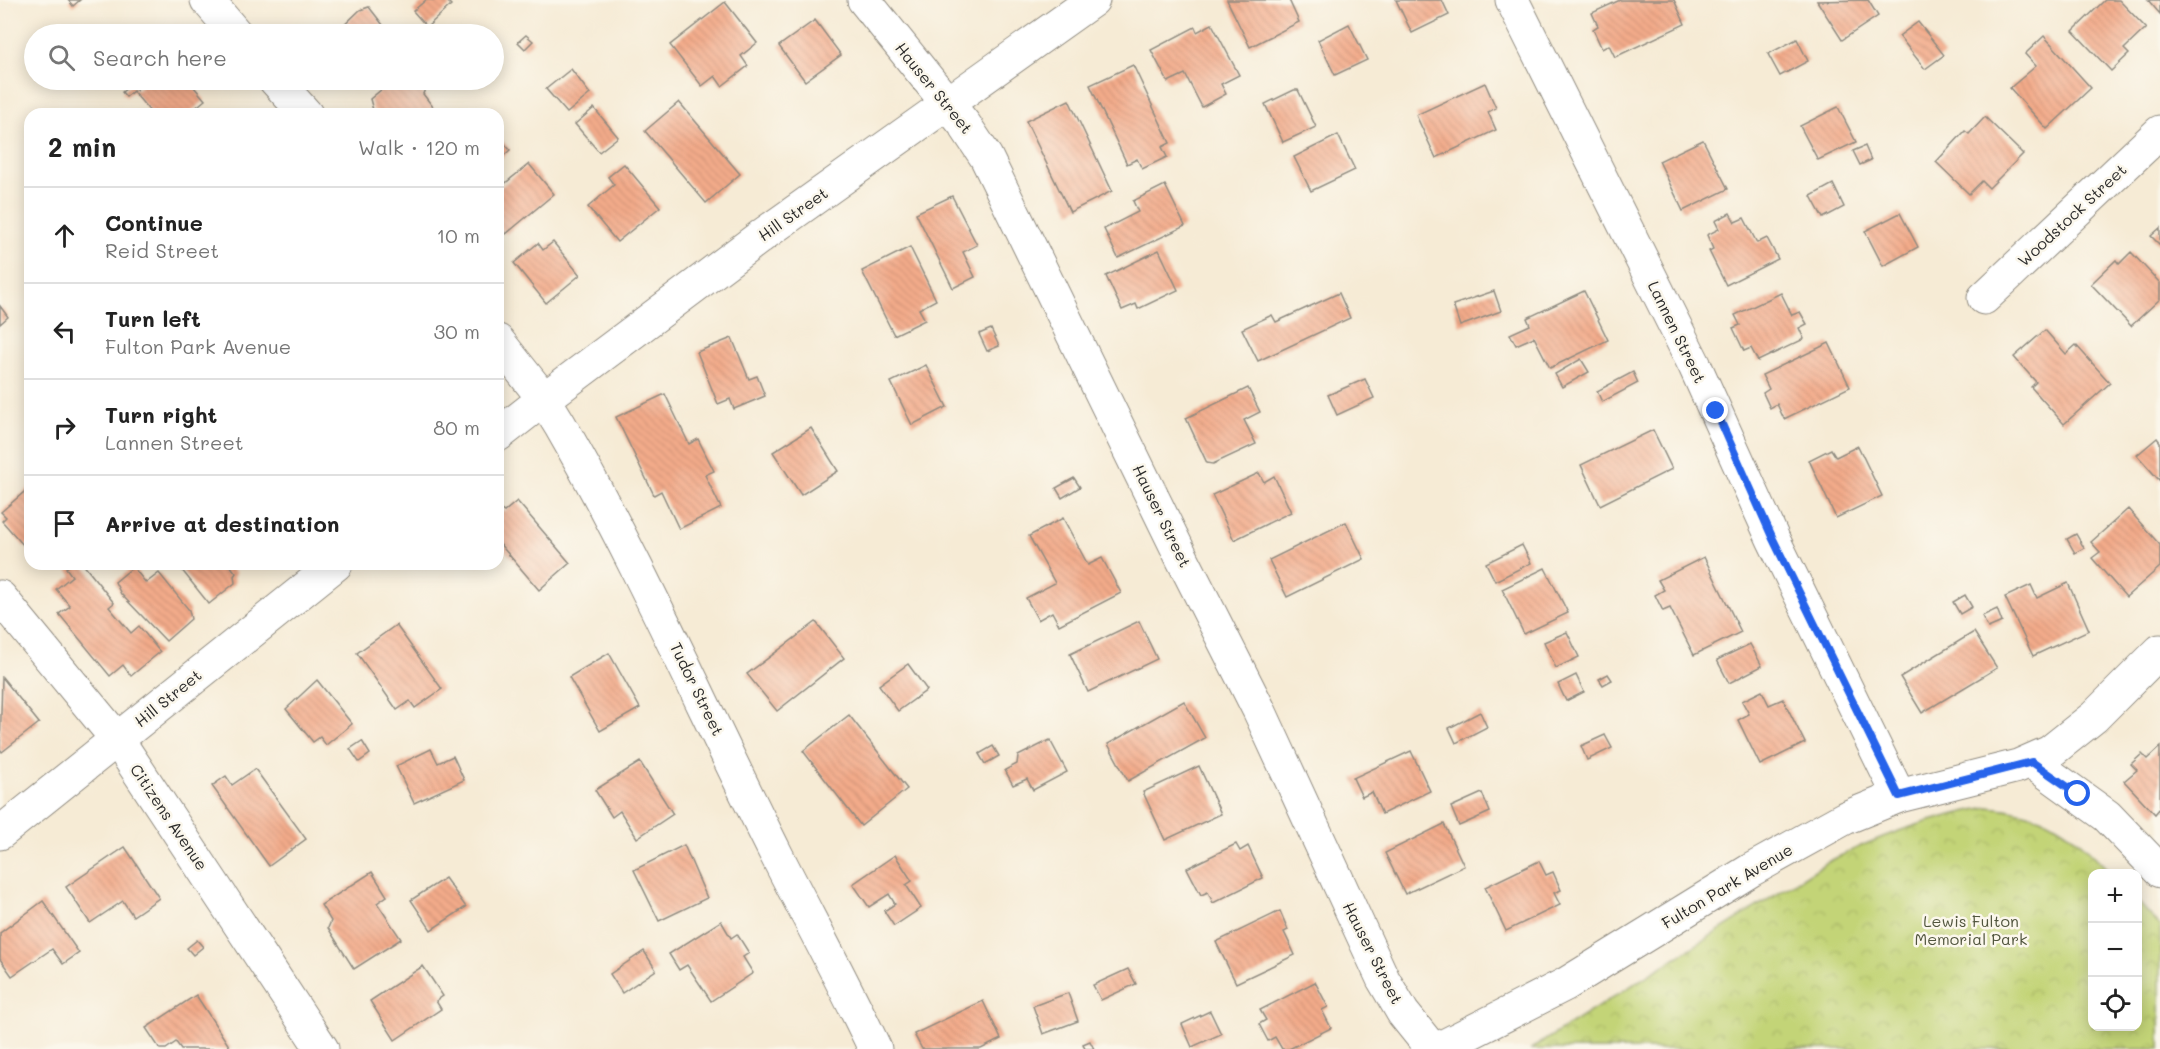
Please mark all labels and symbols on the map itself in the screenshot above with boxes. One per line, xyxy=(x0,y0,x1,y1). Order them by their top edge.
street label: Hauser Street xyxy=(891,38,978,138)
street label: Woodstock Street xyxy=(2013,159,2131,271)
street label: Hill Street xyxy=(754,182,832,245)
street label: Lannen Street xyxy=(1644,277,1711,386)
route end xyxy=(1702,397,1728,423)
street label: Hauser Street xyxy=(1128,461,1196,571)
street label: Tudor Street xyxy=(666,639,729,739)
street label: Hill Street xyxy=(130,664,206,731)
street label: Citizens Avenue xyxy=(126,759,213,874)
route start xyxy=(2064,780,2090,806)
street label: Fulton Park Avenue xyxy=(1657,838,1796,933)
street label: Hauser Street xyxy=(1339,898,1408,1007)
park label: Lewis Fulton Memorial Park xyxy=(1914,910,2028,949)

